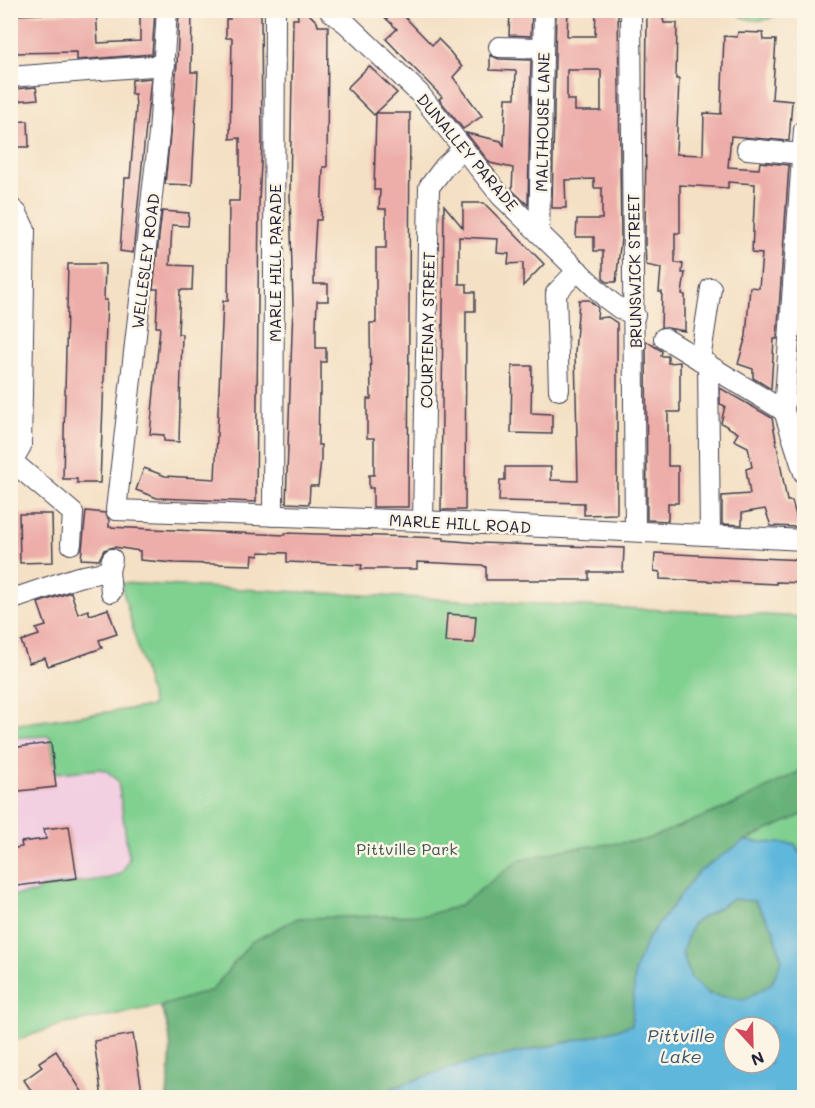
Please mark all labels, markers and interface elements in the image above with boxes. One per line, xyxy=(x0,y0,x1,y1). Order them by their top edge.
street label: MALTHOUSE LANE xyxy=(530,52,554,192)
street label: DUNALLEY PARADE xyxy=(413,89,523,215)
street label: MARLE HILL PARADE xyxy=(264,184,285,342)
street label: WELLESLEY ROAD xyxy=(126,192,164,330)
street label: BRUNSWICK STREET xyxy=(622,194,646,348)
street label: COURTENAY STREET xyxy=(415,251,439,409)
street label: MARLE HILL ROAD xyxy=(388,509,532,537)
park label: Pittville Park xyxy=(356,838,458,859)
north arrow xyxy=(722,1015,782,1075)
water label: Pittville Lake xyxy=(647,1023,715,1068)
text: N xyxy=(748,1047,767,1071)

